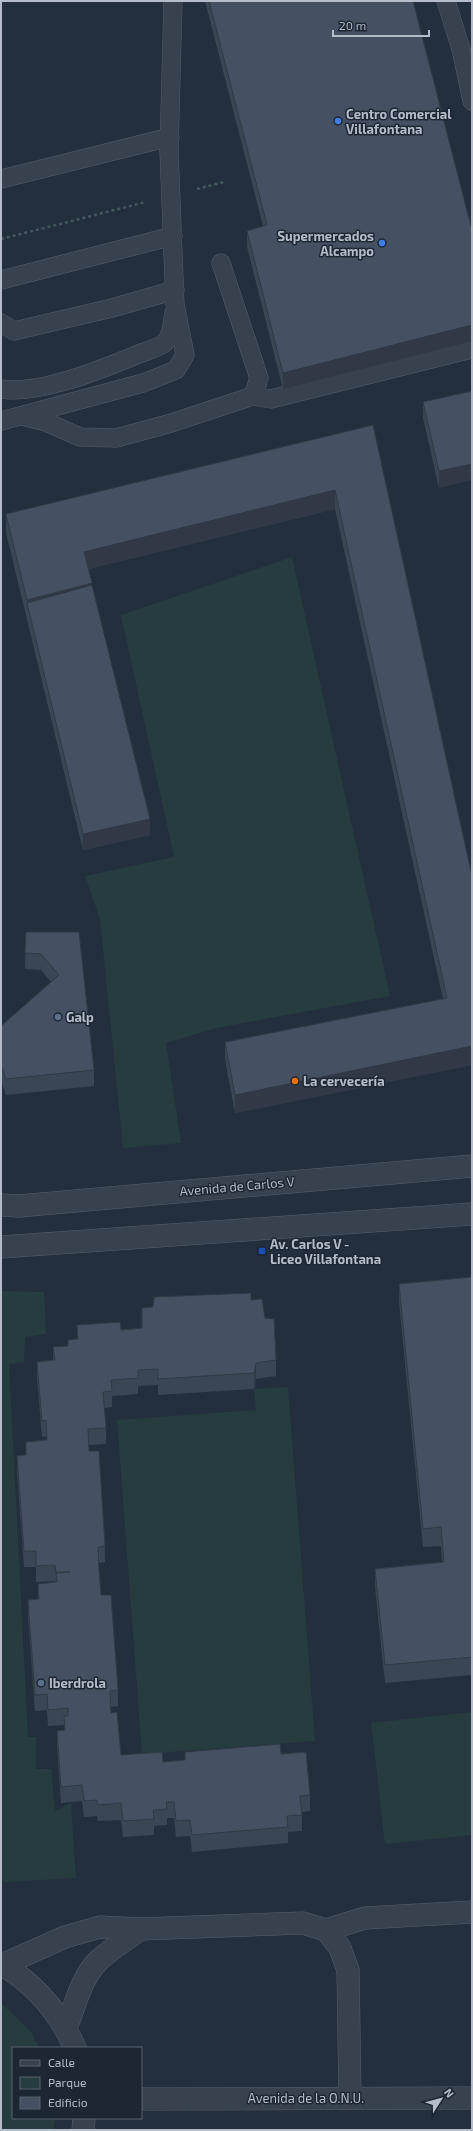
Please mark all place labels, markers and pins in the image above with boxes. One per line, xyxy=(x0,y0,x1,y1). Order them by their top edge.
place label: Centro Comercial Villafontana xyxy=(346,106,452,137)
marker: Centro Comercial Villafontana xyxy=(333,116,343,126)
place label: Supermercados Alcampo xyxy=(277,228,374,259)
marker: Supermercados Alcampo xyxy=(377,238,387,248)
place label: Galp xyxy=(66,1009,94,1025)
marker: Galp xyxy=(53,1012,63,1022)
place label: La cervecería xyxy=(303,1073,385,1089)
marker: La cervecería xyxy=(290,1076,300,1086)
place label: Av. Carlos V - Liceo Villafontana xyxy=(270,1236,381,1267)
marker: Av. Carlos V - Liceo Villafontana xyxy=(257,1246,267,1256)
place label: Iberdrola xyxy=(49,1675,106,1691)
marker: Iberdrola xyxy=(36,1678,46,1688)

